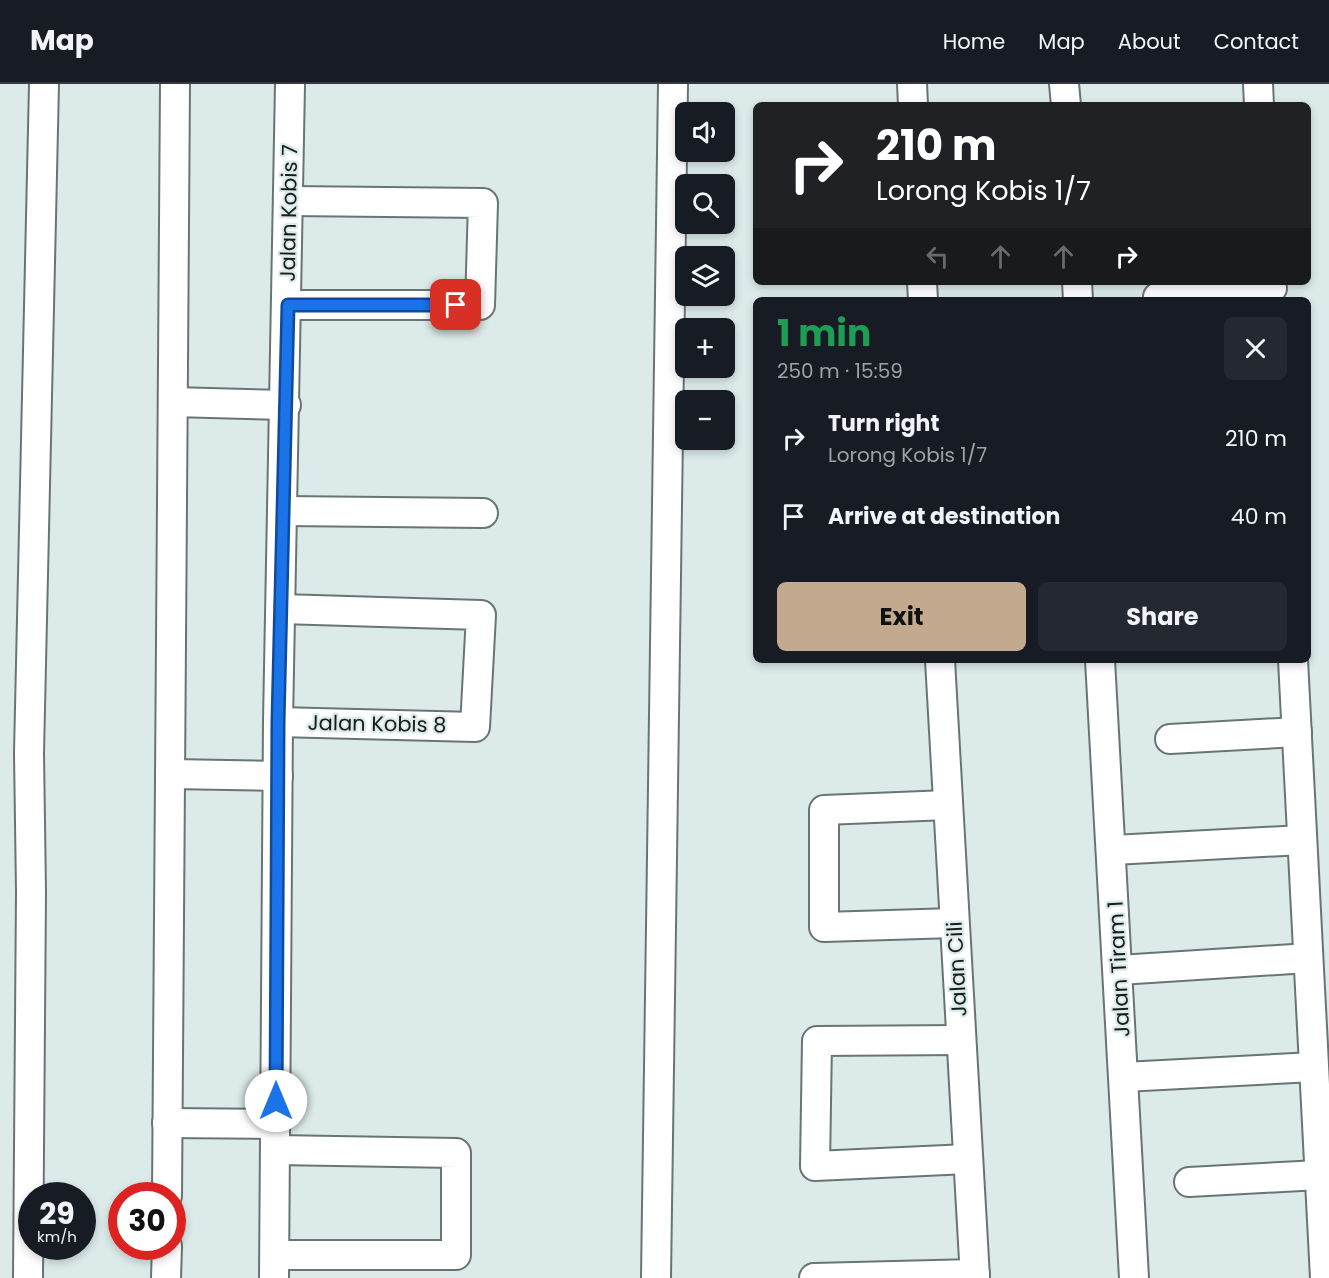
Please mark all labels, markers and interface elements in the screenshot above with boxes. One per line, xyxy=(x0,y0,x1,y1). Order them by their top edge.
text: Map xyxy=(30,21,94,60)
text: Home xyxy=(943,27,1005,56)
text: Map xyxy=(1038,27,1085,56)
text: About xyxy=(1118,27,1181,56)
text: Contact xyxy=(1214,27,1299,56)
map controls xyxy=(675,102,735,450)
button: sound xyxy=(675,102,735,162)
text: 210 m xyxy=(876,116,997,175)
icon: right xyxy=(777,126,855,204)
street label: Jalan Kobis 7 xyxy=(273,144,304,282)
text: Lorong Kobis 1/7 xyxy=(876,172,1091,209)
button: search xyxy=(675,174,735,234)
icon: left xyxy=(921,240,954,273)
icon: ahead xyxy=(984,240,1017,273)
icon: ahead xyxy=(1047,240,1080,273)
icon: right xyxy=(1110,240,1143,273)
button: layers xyxy=(675,246,735,306)
pin xyxy=(430,279,481,330)
icon: arrive xyxy=(439,288,472,321)
text: 1 min xyxy=(777,308,871,359)
button: close xyxy=(1224,317,1287,380)
button: + xyxy=(675,318,735,378)
text: 250 m · 15:59 xyxy=(777,357,903,385)
button: − xyxy=(675,390,735,450)
text: Turn right xyxy=(828,408,939,439)
icon: right xyxy=(777,422,810,455)
text: 210 m xyxy=(1225,423,1287,454)
text: Lorong Kobis 1/7 xyxy=(828,441,987,469)
icon: arrive xyxy=(777,500,810,533)
text: Arrive at destination xyxy=(828,501,1060,532)
text: 40 m xyxy=(1231,501,1287,532)
button: Exit xyxy=(777,582,1026,651)
button: Share xyxy=(1038,582,1287,651)
street label: Jalan Kobis 8 xyxy=(307,708,447,739)
street label: Jalan Tiram 1 xyxy=(1100,900,1137,1038)
street label: Jalan Cili xyxy=(940,921,973,1017)
position arrow xyxy=(244,1069,308,1133)
speed limit sign: 30 xyxy=(108,1182,186,1260)
text: 29 xyxy=(39,1192,75,1235)
text: km/h xyxy=(37,1226,77,1247)

